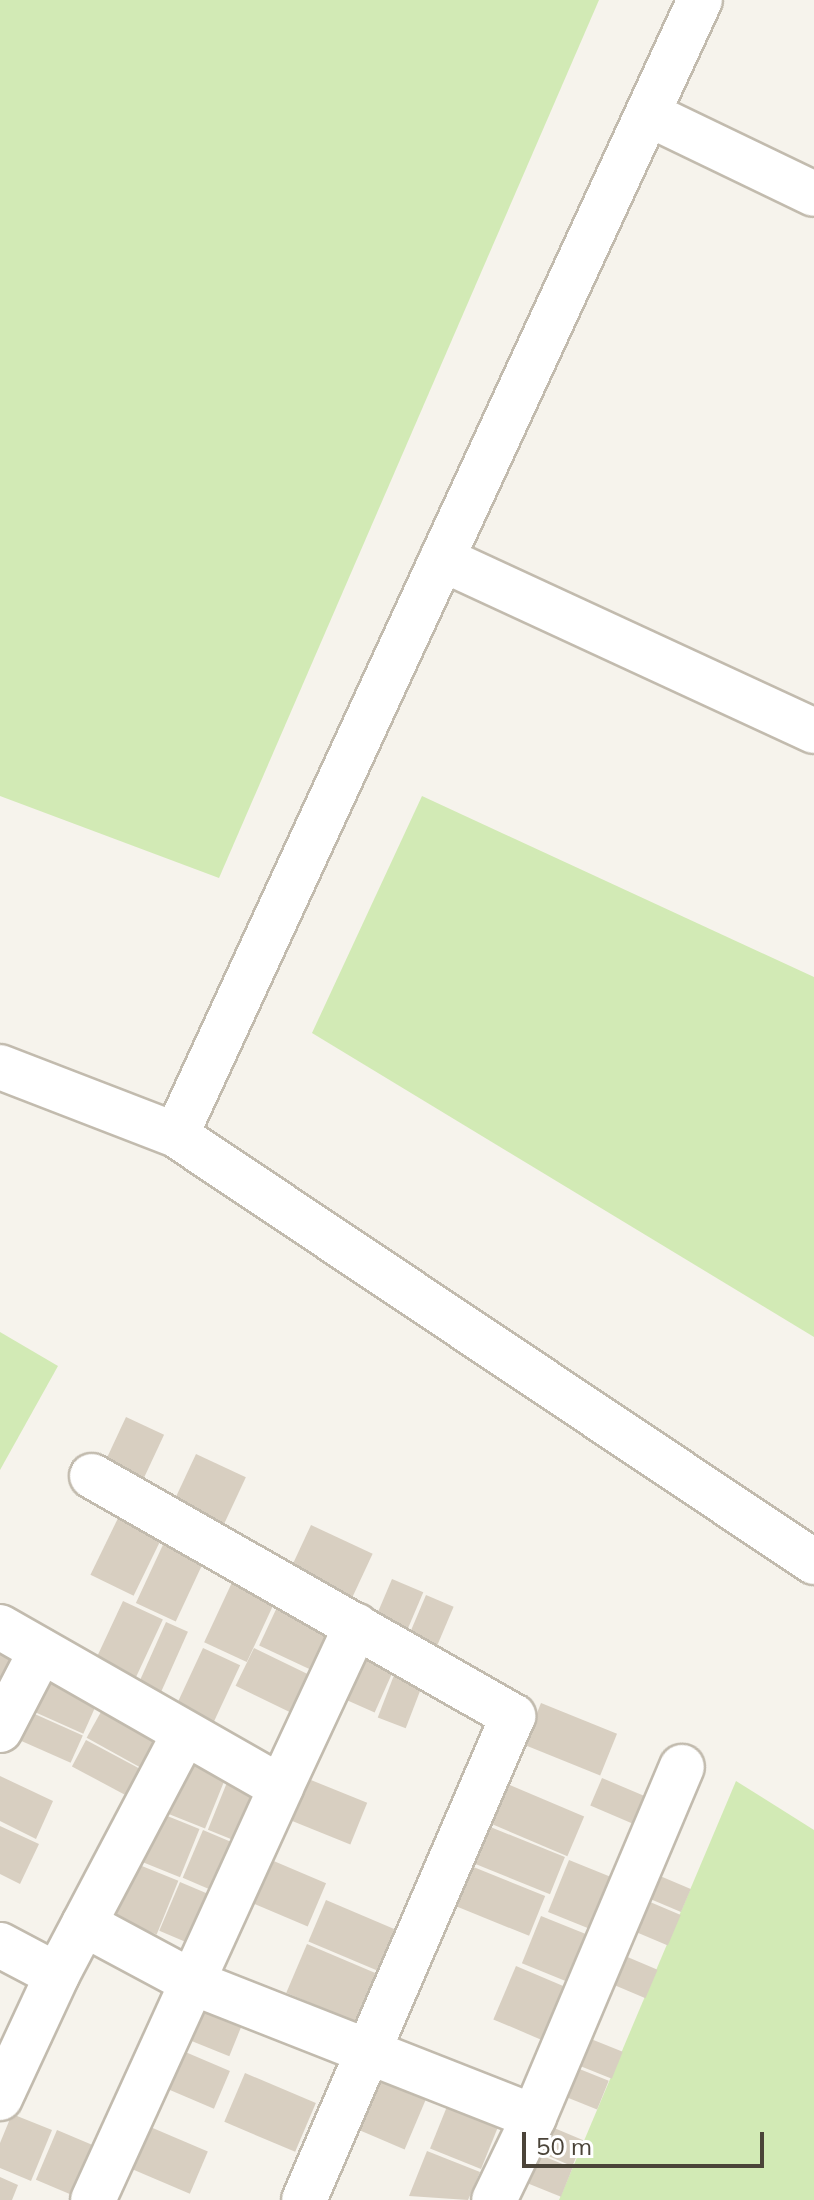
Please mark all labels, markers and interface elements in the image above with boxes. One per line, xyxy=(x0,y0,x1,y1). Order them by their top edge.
scale bar xyxy=(526,2116,768,2166)
text: 50 m xyxy=(536,2131,592,2161)

